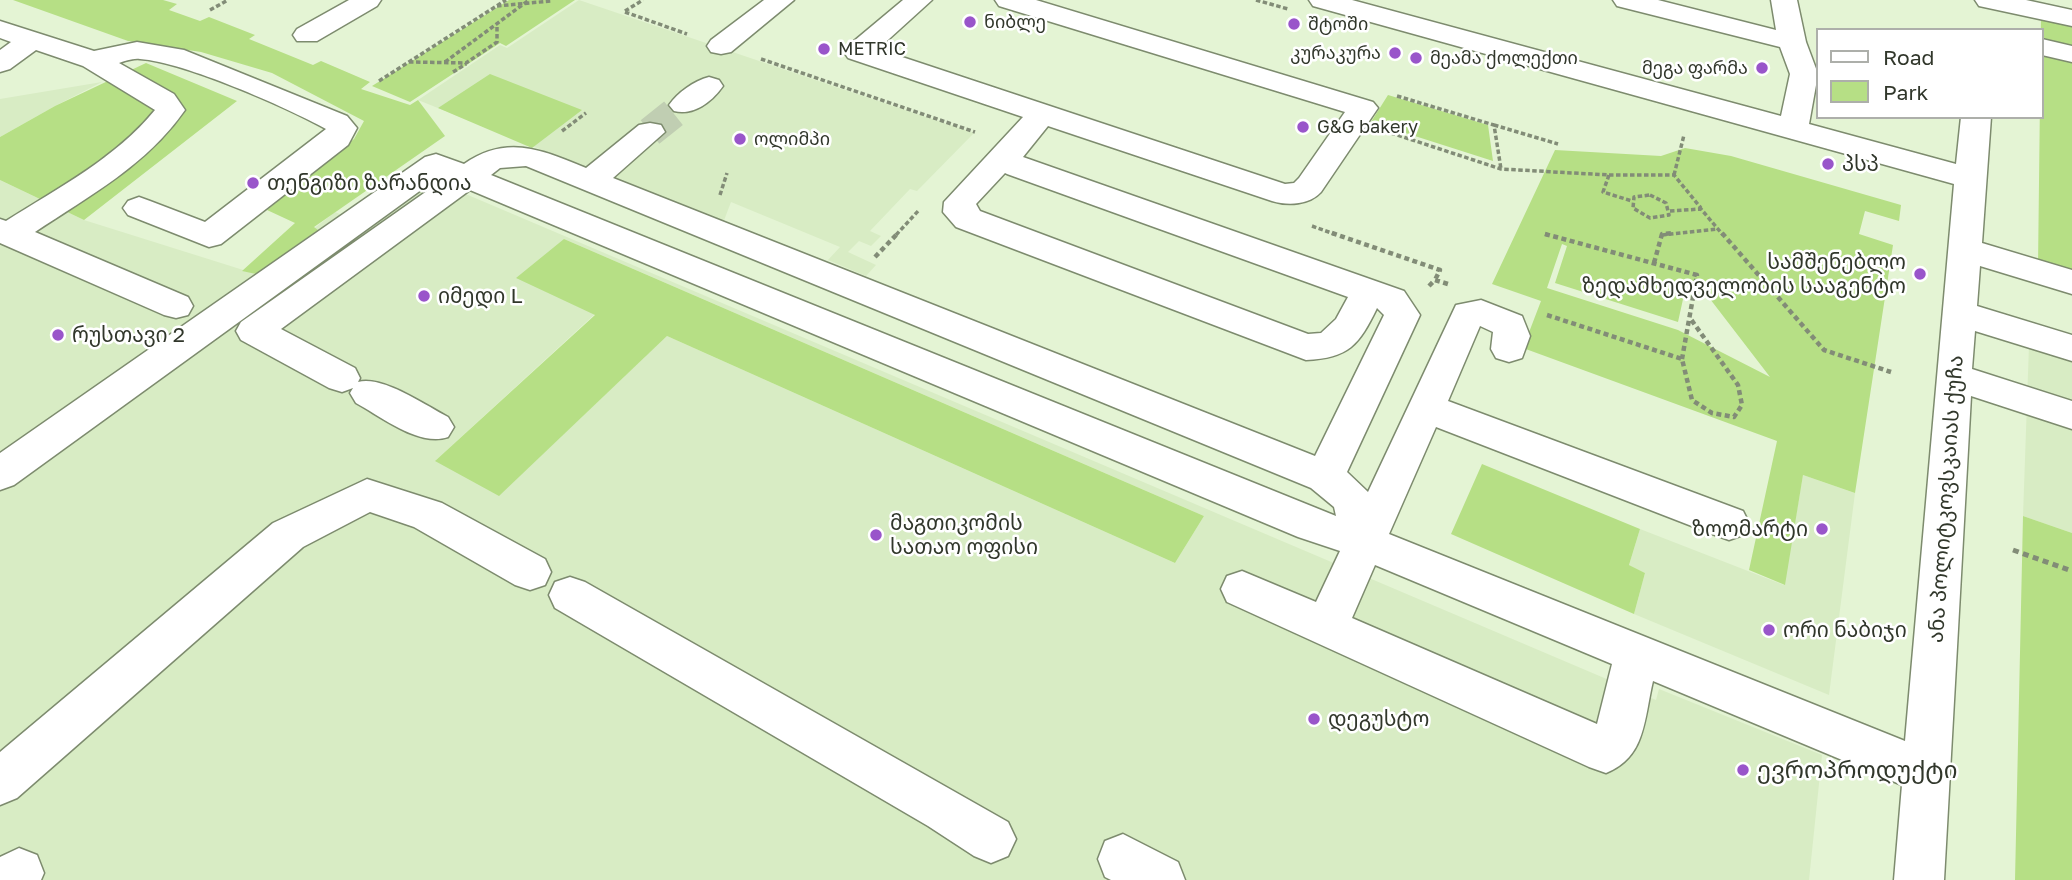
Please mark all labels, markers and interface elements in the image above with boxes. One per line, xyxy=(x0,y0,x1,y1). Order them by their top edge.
place label: ნიბლე xyxy=(984,11,1046,33)
place label: შტოში xyxy=(1308,13,1368,35)
marker: ნიბლე xyxy=(962,14,978,30)
marker: შტოში xyxy=(1286,16,1302,32)
legend xyxy=(1816,28,2044,119)
place label: METRIC xyxy=(838,38,906,60)
marker: METRIC xyxy=(816,41,832,57)
place label: კურაკურა xyxy=(1290,42,1381,64)
text: Road xyxy=(1883,44,1934,70)
marker: კურაკურა xyxy=(1387,45,1403,61)
place label: მეამა ქოლექთი xyxy=(1430,47,1578,69)
marker: მეამა ქოლექთი xyxy=(1408,50,1424,66)
place label: მეგა ფარმა xyxy=(1642,57,1748,79)
marker: მეგა ფარმა xyxy=(1754,60,1770,76)
text: Park xyxy=(1883,79,1928,105)
place label: G&G bakery xyxy=(1317,116,1418,138)
marker: G&G bakery xyxy=(1295,119,1311,135)
place label: ოლიმპი xyxy=(754,128,830,150)
marker: ოლიმპი xyxy=(732,131,748,147)
place label: პსპ xyxy=(1842,151,1879,177)
marker: პსპ xyxy=(1820,156,1836,172)
place label: თენგიზი ზარანდია xyxy=(267,170,472,196)
marker: თენგიზი ზარანდია xyxy=(245,175,261,191)
place label: სამშენებლო ზედამხედველობის სააგენტო xyxy=(1582,249,1906,299)
marker: სამშენებლო ზედამხედველობის სააგენტო xyxy=(1912,266,1928,282)
place label: იმედი L xyxy=(438,283,522,309)
marker: იმედი L xyxy=(416,288,432,304)
place label: რუსთავი 2 xyxy=(72,322,185,348)
marker: რუსთავი 2 xyxy=(50,327,66,343)
street label: ანა პოლიტკოვსკაიას ქუჩა xyxy=(1923,354,1969,644)
place label: მაგთიკომის სათაო ოფისი xyxy=(890,510,1038,560)
place label: ზოომარტი xyxy=(1692,516,1808,542)
marker: ზოომარტი xyxy=(1814,521,1830,537)
marker: მაგთიკომის სათაო ოფისი xyxy=(868,527,884,543)
place label: ორი ნაბიჯი xyxy=(1783,617,1907,643)
marker: ორი ნაბიჯი xyxy=(1761,622,1777,638)
place label: დეგუსტო xyxy=(1328,706,1429,732)
marker: დეგუსტო xyxy=(1306,711,1322,727)
place label: ევროპროდუქტი xyxy=(1757,756,1957,784)
marker: ევროპროდუქტი xyxy=(1735,762,1751,778)

